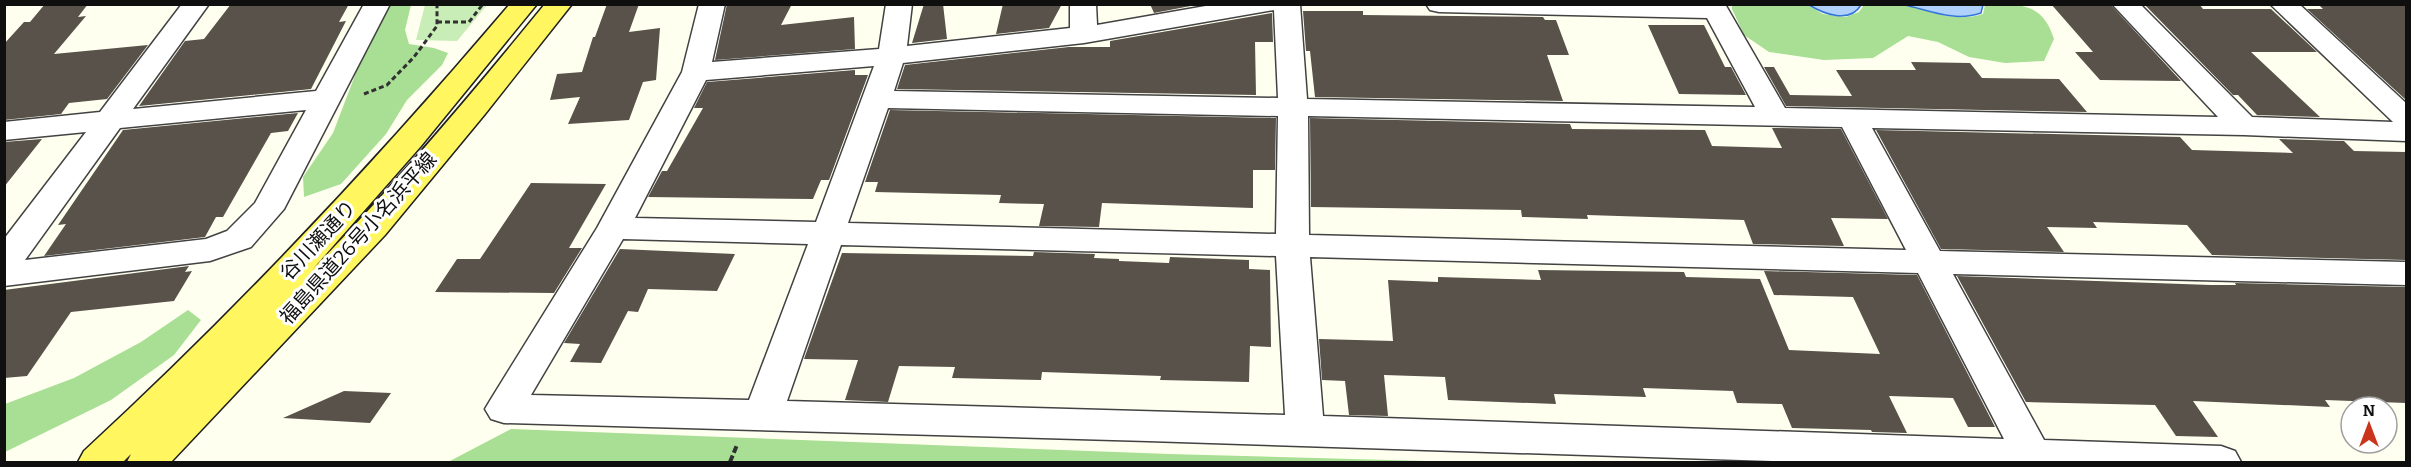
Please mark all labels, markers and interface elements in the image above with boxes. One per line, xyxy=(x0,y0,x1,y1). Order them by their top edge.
street label: 福島県道26号小名浜平線 xyxy=(275,147,441,329)
street label: 谷川瀬通り xyxy=(275,195,361,285)
north arrow xyxy=(2339,395,2399,455)
text: N xyxy=(2363,401,2375,420)

